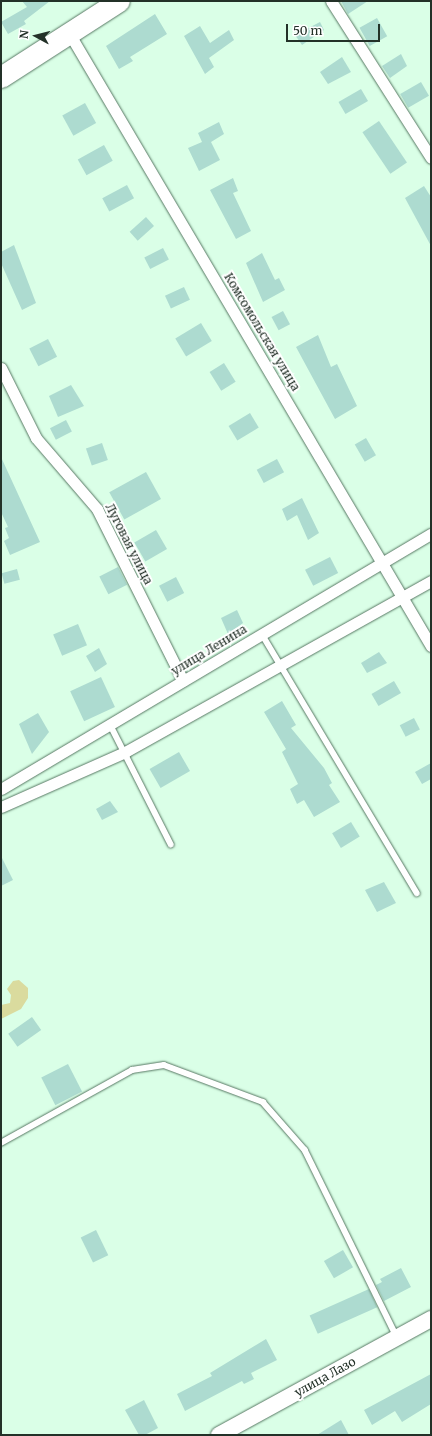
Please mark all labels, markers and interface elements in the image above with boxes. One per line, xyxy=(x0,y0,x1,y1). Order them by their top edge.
north arrow xyxy=(16,16,56,56)
scale bar xyxy=(288,16,382,42)
text: 50 m xyxy=(293,23,322,38)
text: N xyxy=(17,29,32,40)
street label: Комсомольская улица xyxy=(221,270,303,394)
street label: Луговая улица xyxy=(102,501,156,587)
street label: улица Ленина xyxy=(169,622,249,678)
street label: улица Лазо xyxy=(292,1354,358,1400)

